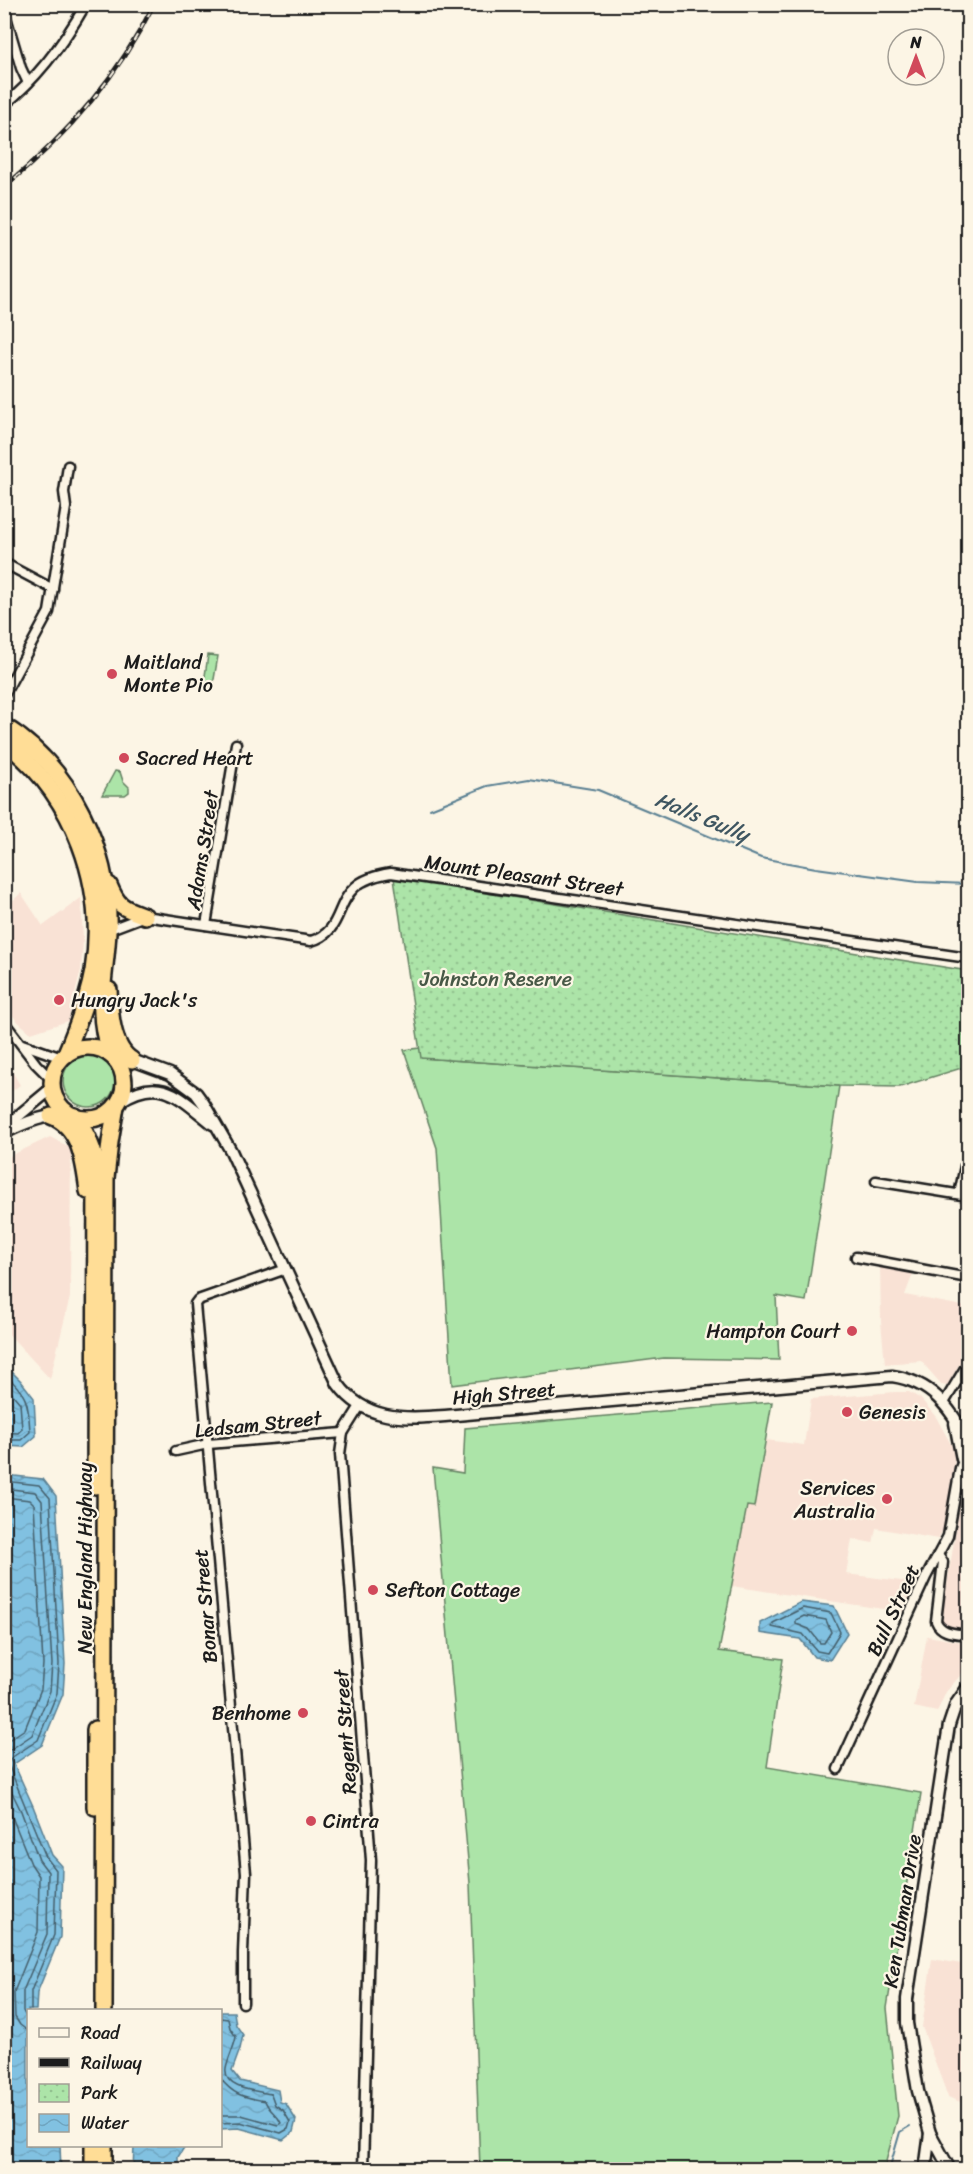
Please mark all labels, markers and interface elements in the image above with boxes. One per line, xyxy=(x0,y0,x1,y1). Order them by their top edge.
north arrow xyxy=(886,27,946,87)
text: N xyxy=(909,28,922,57)
place label: Maitland Monte Pio xyxy=(124,645,213,703)
marker: Maitland Monte Pio xyxy=(105,667,119,681)
place label: Sacred Heart xyxy=(136,741,254,776)
marker: Sacred Heart xyxy=(117,751,131,765)
water label: Halls Gully xyxy=(649,781,758,854)
street label: Adams Street xyxy=(176,787,229,913)
street label: Mount Pleasant Street xyxy=(422,844,627,907)
park label: Johnston Reserve xyxy=(419,962,572,997)
place label: Hungry Jack's xyxy=(71,983,198,1018)
marker: Hungry Jack's xyxy=(52,993,66,1007)
place label: Hampton Court xyxy=(706,1314,841,1349)
marker: Hampton Court xyxy=(845,1324,859,1338)
street label: High Street xyxy=(451,1372,557,1415)
place label: Genesis xyxy=(859,1395,927,1430)
street label: Ledsam Street xyxy=(193,1400,324,1449)
marker: Genesis xyxy=(840,1405,854,1419)
street label: New England Highway xyxy=(68,1461,103,1654)
place label: Services Australia xyxy=(793,1471,876,1529)
marker: Services Australia xyxy=(880,1492,894,1506)
street label: Bonar Street xyxy=(183,1547,228,1665)
street label: Bull Street xyxy=(857,1558,930,1662)
place label: Sefton Cottage xyxy=(385,1573,520,1608)
marker: Sefton Cottage xyxy=(366,1583,380,1597)
street label: Regent Street xyxy=(324,1667,367,1796)
place label: Benhome xyxy=(212,1696,291,1731)
marker: Benhome xyxy=(296,1706,310,1720)
place label: Cintra xyxy=(323,1804,380,1839)
marker: Cintra xyxy=(304,1814,318,1828)
street label: Ken Tubman Drive xyxy=(873,1832,932,1991)
legend xyxy=(27,2009,222,2147)
text: Road xyxy=(81,2017,121,2049)
text: Railway xyxy=(81,2047,143,2079)
text: Park xyxy=(81,2077,118,2109)
text: Water xyxy=(81,2107,130,2139)

